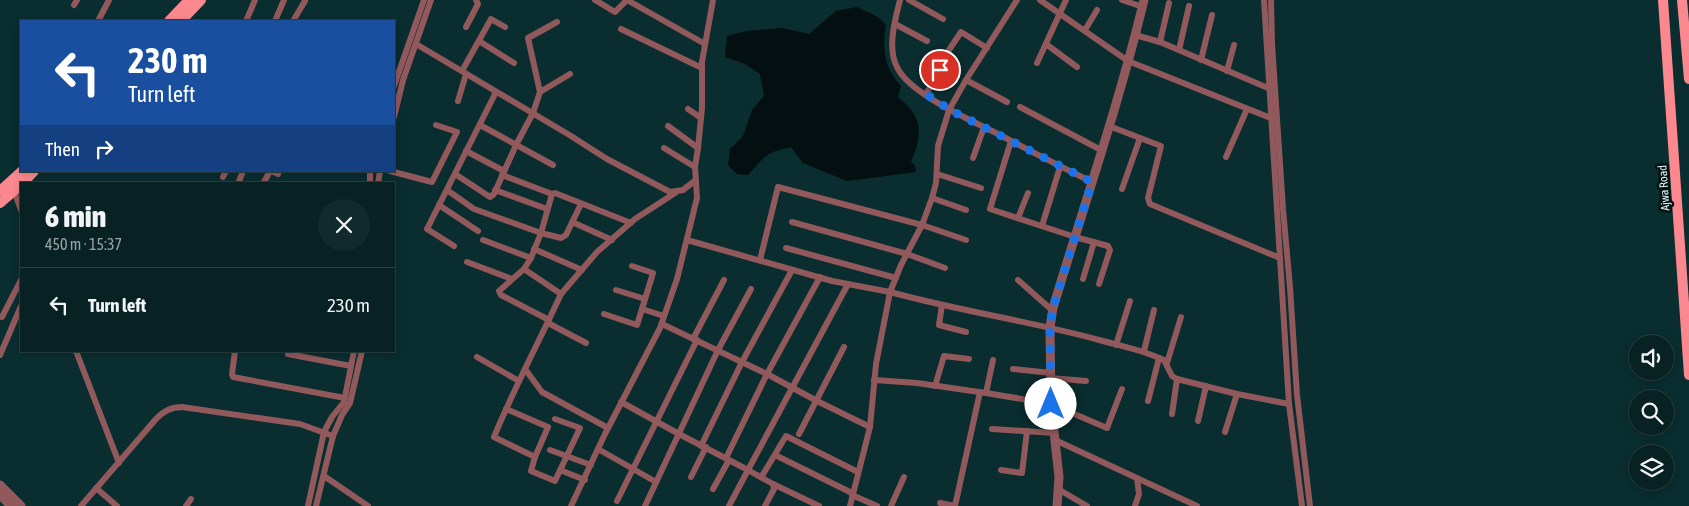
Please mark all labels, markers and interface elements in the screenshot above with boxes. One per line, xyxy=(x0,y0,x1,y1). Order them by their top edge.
icon: left xyxy=(45,40,110,105)
text: 230 m xyxy=(128,40,207,80)
pin xyxy=(919,49,961,91)
icon: arrive xyxy=(926,56,954,84)
text: Turn left xyxy=(128,81,195,107)
icon: right xyxy=(90,135,118,163)
text: Then xyxy=(45,138,80,160)
street label: Ajwa Road xyxy=(1655,165,1673,211)
text: 6 min xyxy=(45,199,106,233)
button: close xyxy=(318,199,370,251)
text: 450 m · 15:37 xyxy=(45,235,122,253)
icon: left xyxy=(45,291,73,319)
text: Turn left xyxy=(88,294,146,316)
text: 230 m xyxy=(327,294,370,316)
map controls xyxy=(1629,335,1674,490)
button: sound xyxy=(1629,335,1674,380)
position arrow xyxy=(1024,377,1076,429)
button: search xyxy=(1629,390,1674,435)
button: layers xyxy=(1629,445,1674,490)

